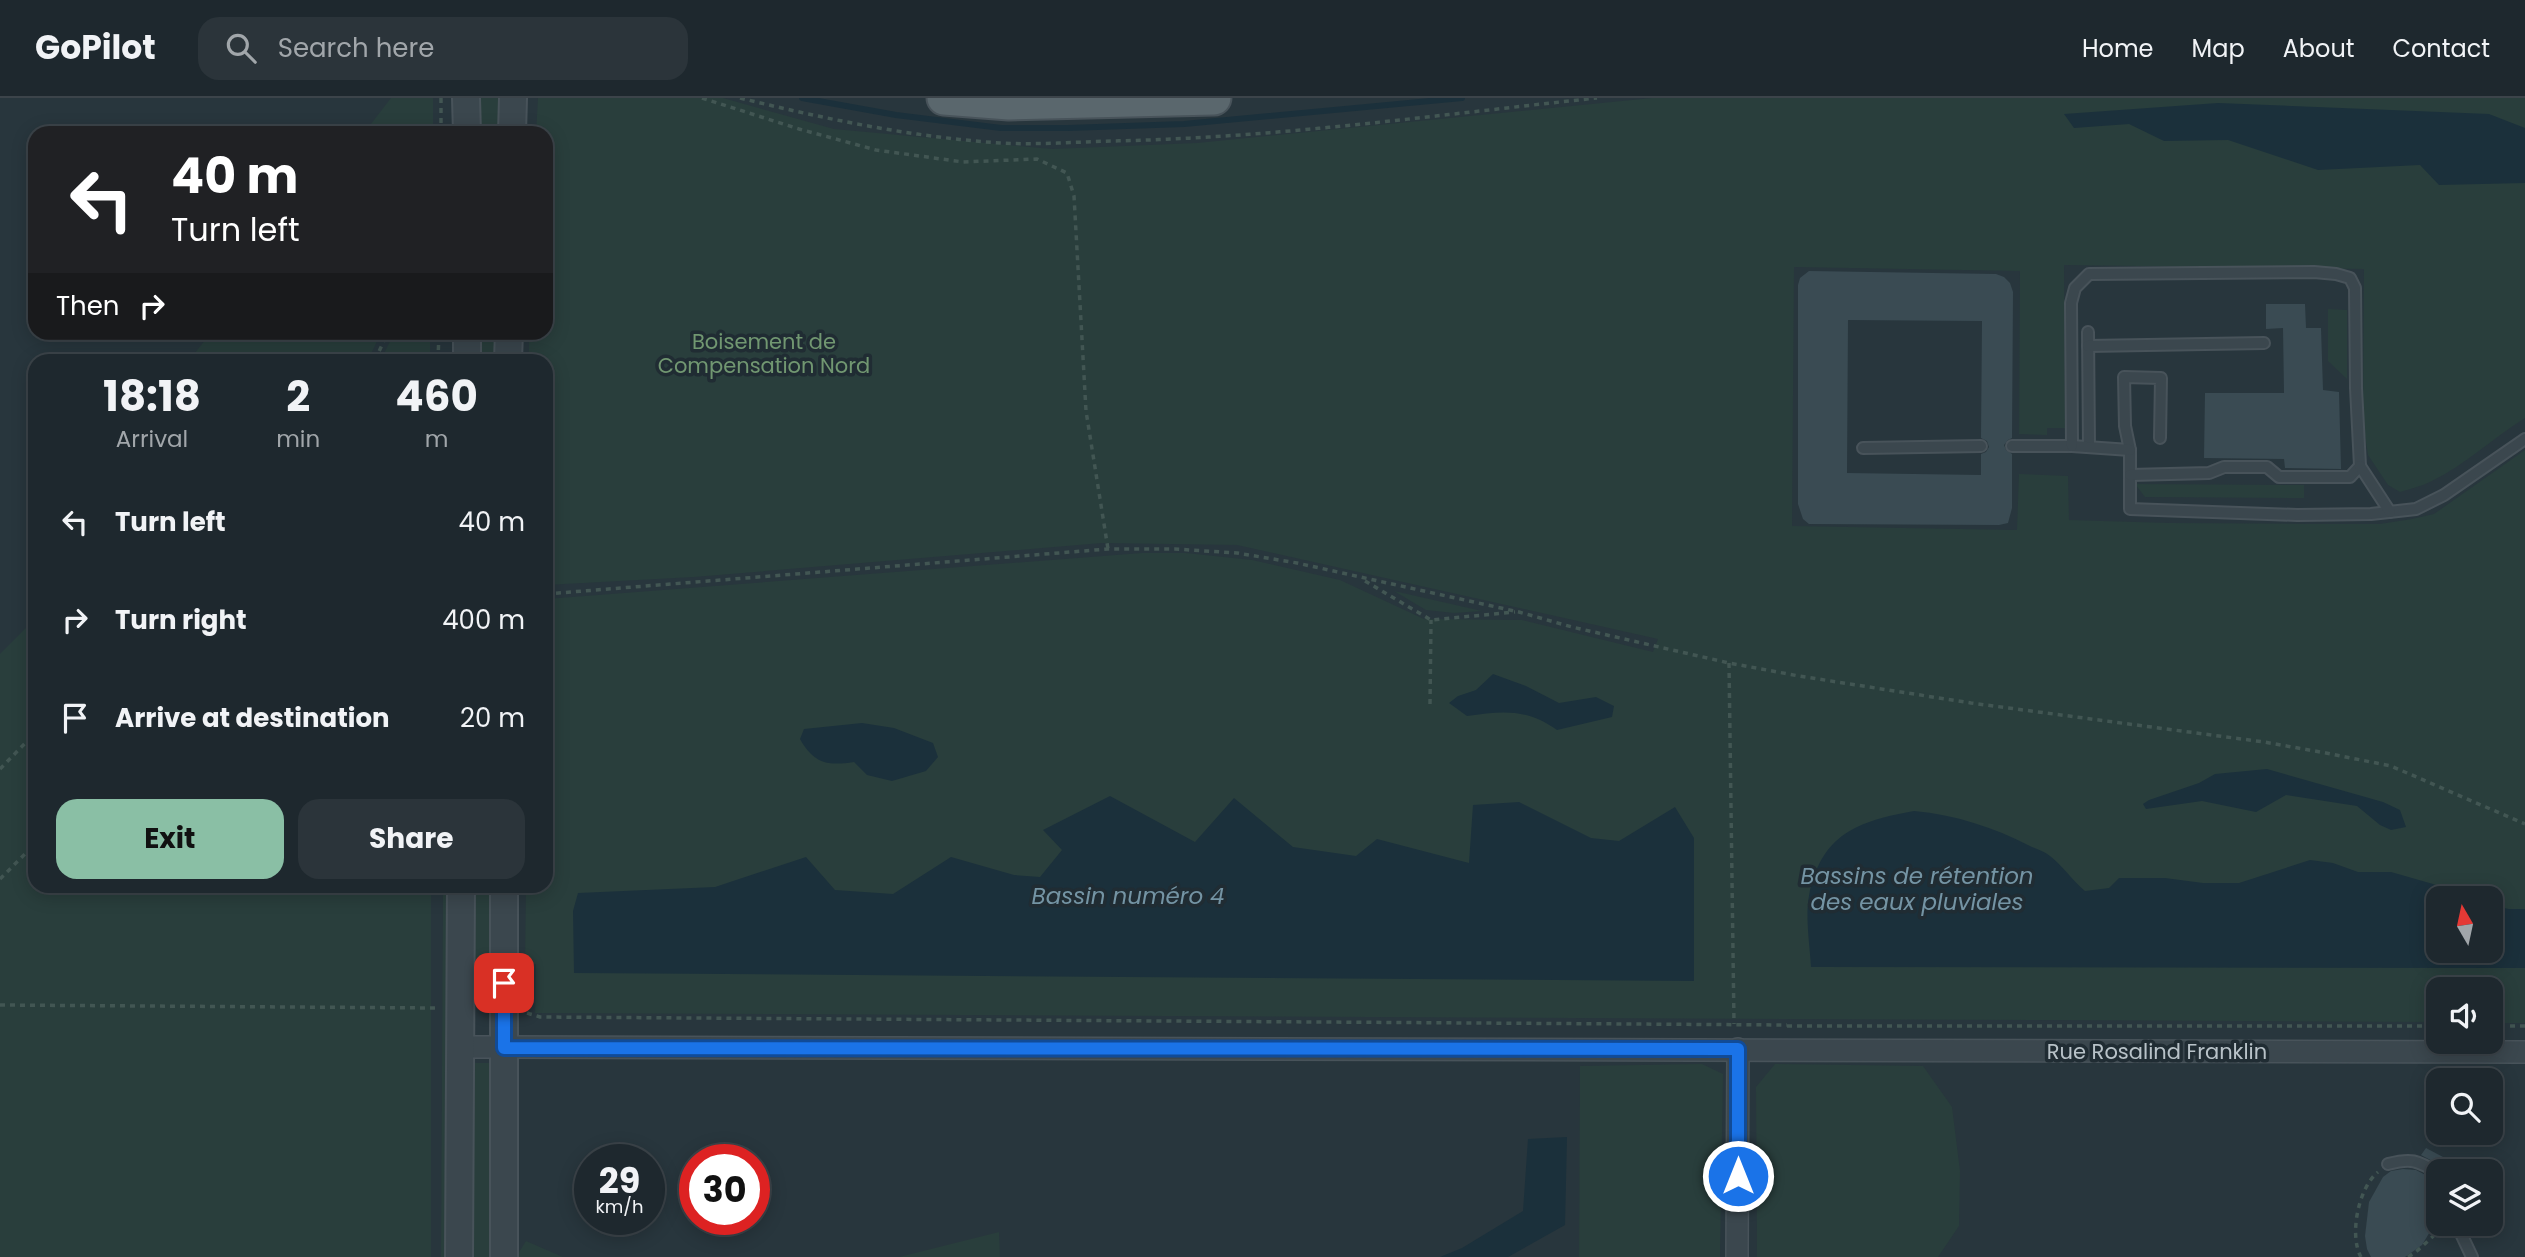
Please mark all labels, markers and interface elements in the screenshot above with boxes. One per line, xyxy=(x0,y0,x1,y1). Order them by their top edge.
search box xyxy=(198,17,688,80)
text: GoPilot xyxy=(35,24,156,71)
icon: search xyxy=(222,29,260,67)
text: Search here xyxy=(278,30,434,66)
text: Home xyxy=(2082,32,2154,65)
text: Map xyxy=(2192,32,2245,65)
text: About xyxy=(2283,32,2354,65)
text: Contact xyxy=(2392,32,2490,65)
text: 40 m xyxy=(171,142,298,210)
icon: left xyxy=(56,154,147,245)
text: Turn left xyxy=(171,207,300,252)
icon: right xyxy=(133,287,171,325)
text: Then xyxy=(56,288,119,324)
park label: Boisement de Compensation Nord xyxy=(658,327,870,380)
text: 18:18 xyxy=(103,367,201,426)
text: 2 xyxy=(286,367,310,426)
text: 460 xyxy=(395,367,478,426)
text: Arrival xyxy=(116,423,188,455)
text: min xyxy=(276,423,320,455)
text: m xyxy=(425,423,448,455)
icon: left xyxy=(56,503,94,541)
text: Turn left xyxy=(115,504,226,540)
text: 40 m xyxy=(459,504,525,540)
icon: right xyxy=(56,601,94,639)
text: Turn right xyxy=(115,602,247,638)
text: 400 m xyxy=(442,602,525,638)
icon: arrive xyxy=(56,699,94,737)
text: Arrive at destination xyxy=(115,700,390,736)
text: 20 m xyxy=(460,700,525,736)
button: Exit xyxy=(56,799,284,879)
button: Share xyxy=(298,799,525,879)
water label: Bassins de rétention des eaux pluviales xyxy=(1800,860,2034,918)
water label: Bassin numéro 4 xyxy=(1032,880,1224,912)
north arrow xyxy=(2426,886,2502,962)
map controls xyxy=(2426,886,2503,1236)
pin xyxy=(474,953,534,1013)
icon: arrive xyxy=(485,964,523,1002)
button: sound xyxy=(2426,977,2503,1054)
street label: Rue Rosalind Franklin xyxy=(2047,1037,2267,1066)
button: search xyxy=(2426,1068,2503,1145)
position arrow xyxy=(1701,1139,1775,1213)
speed limit sign: 30 xyxy=(679,1144,770,1235)
text: 29 xyxy=(599,1156,640,1205)
button: layers xyxy=(2426,1159,2503,1236)
text: km/h xyxy=(596,1194,643,1219)

